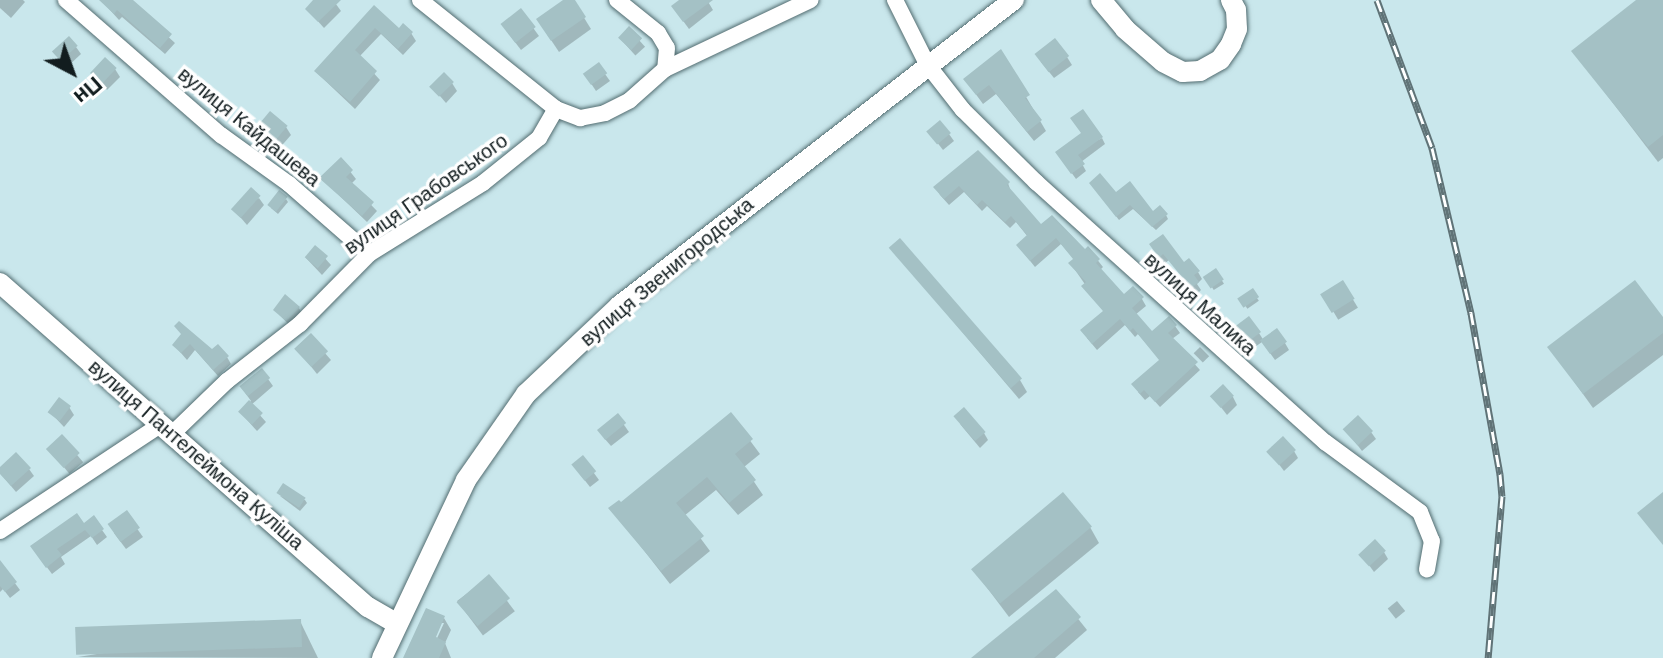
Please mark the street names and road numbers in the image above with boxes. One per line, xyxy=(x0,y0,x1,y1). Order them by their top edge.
street label: вулиця Кайдашева xyxy=(173,62,325,192)
street label: вулиця Грабовського xyxy=(340,129,512,259)
street label: вулиця Звенигородська xyxy=(576,193,758,351)
street label: вулиця Малика xyxy=(1139,248,1261,360)
street label: вулиця Пантелеймона Куліша xyxy=(83,355,309,555)

